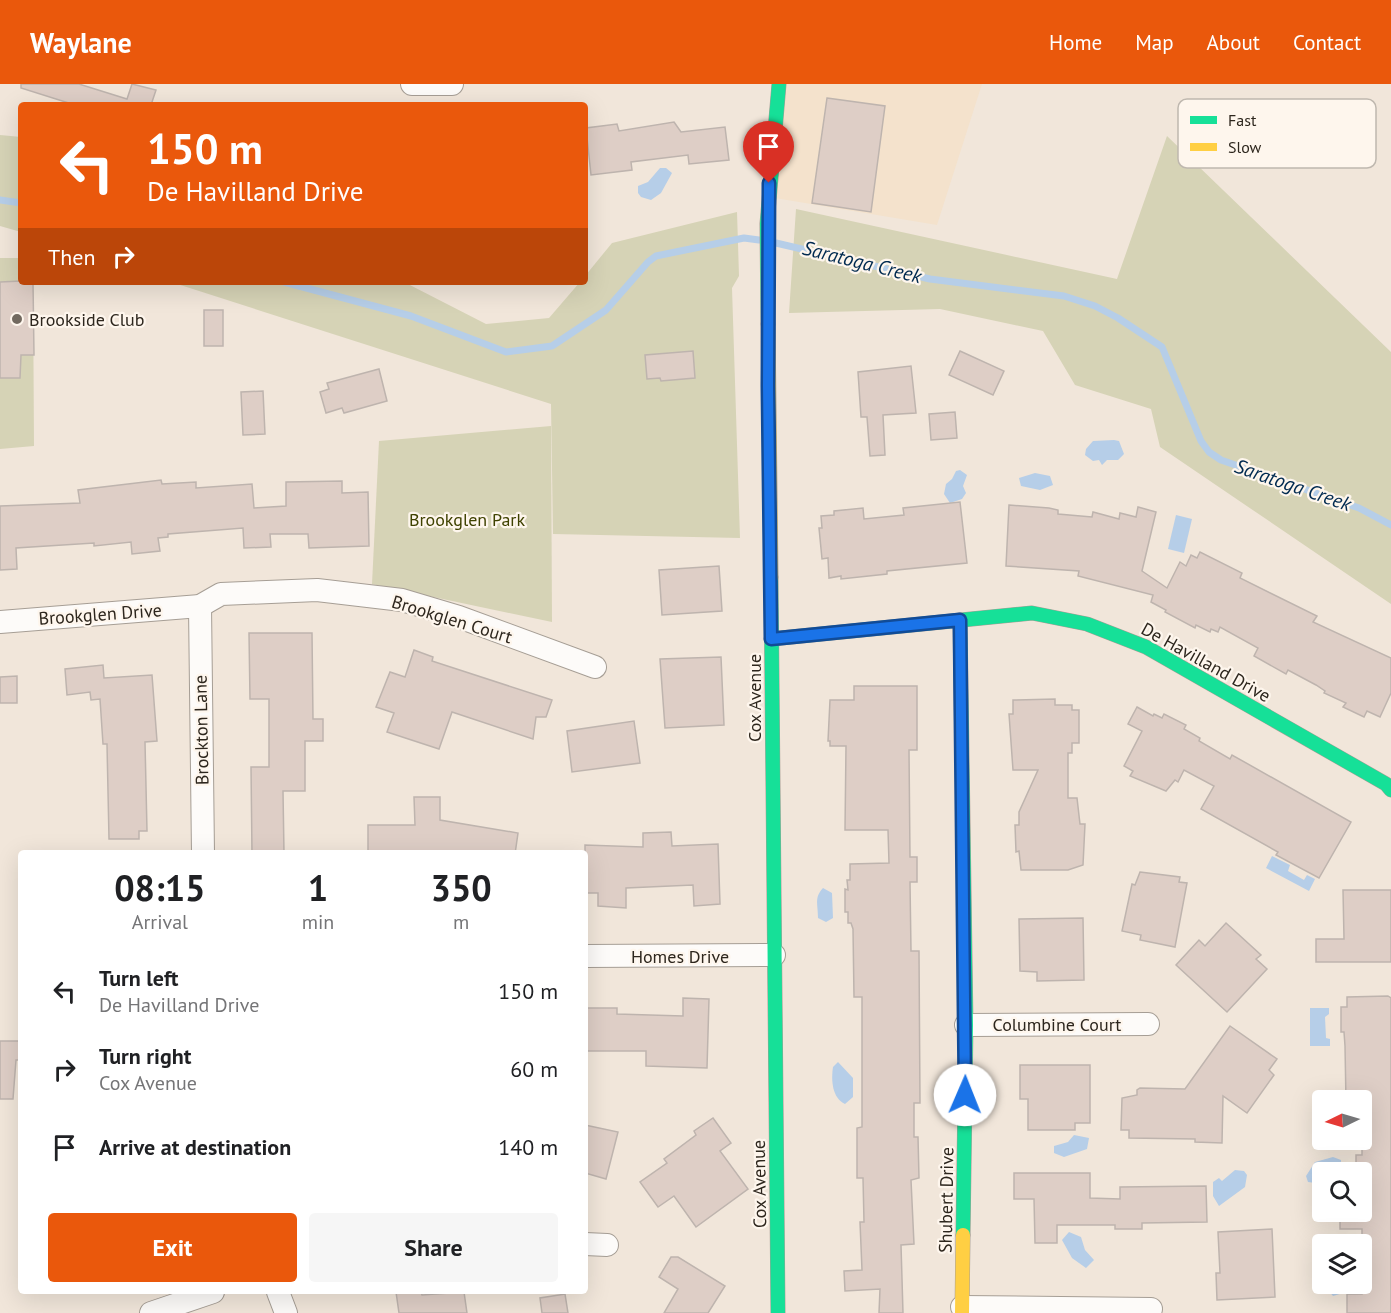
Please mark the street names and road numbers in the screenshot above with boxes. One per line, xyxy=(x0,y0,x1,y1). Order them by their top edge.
street label: Brookglen Court xyxy=(389,590,515,648)
street label: Brookglen Drive xyxy=(38,598,162,630)
street label: De Havilland Drive xyxy=(1137,617,1275,707)
street label: Cox Avenue xyxy=(743,654,766,742)
street label: Brockton Lane xyxy=(189,675,213,785)
street label: Homes Drive xyxy=(631,945,729,968)
street label: Columbine Court xyxy=(993,1013,1121,1036)
street label: Cox Avenue xyxy=(747,1140,771,1228)
street label: Shubert Drive xyxy=(934,1147,958,1253)

